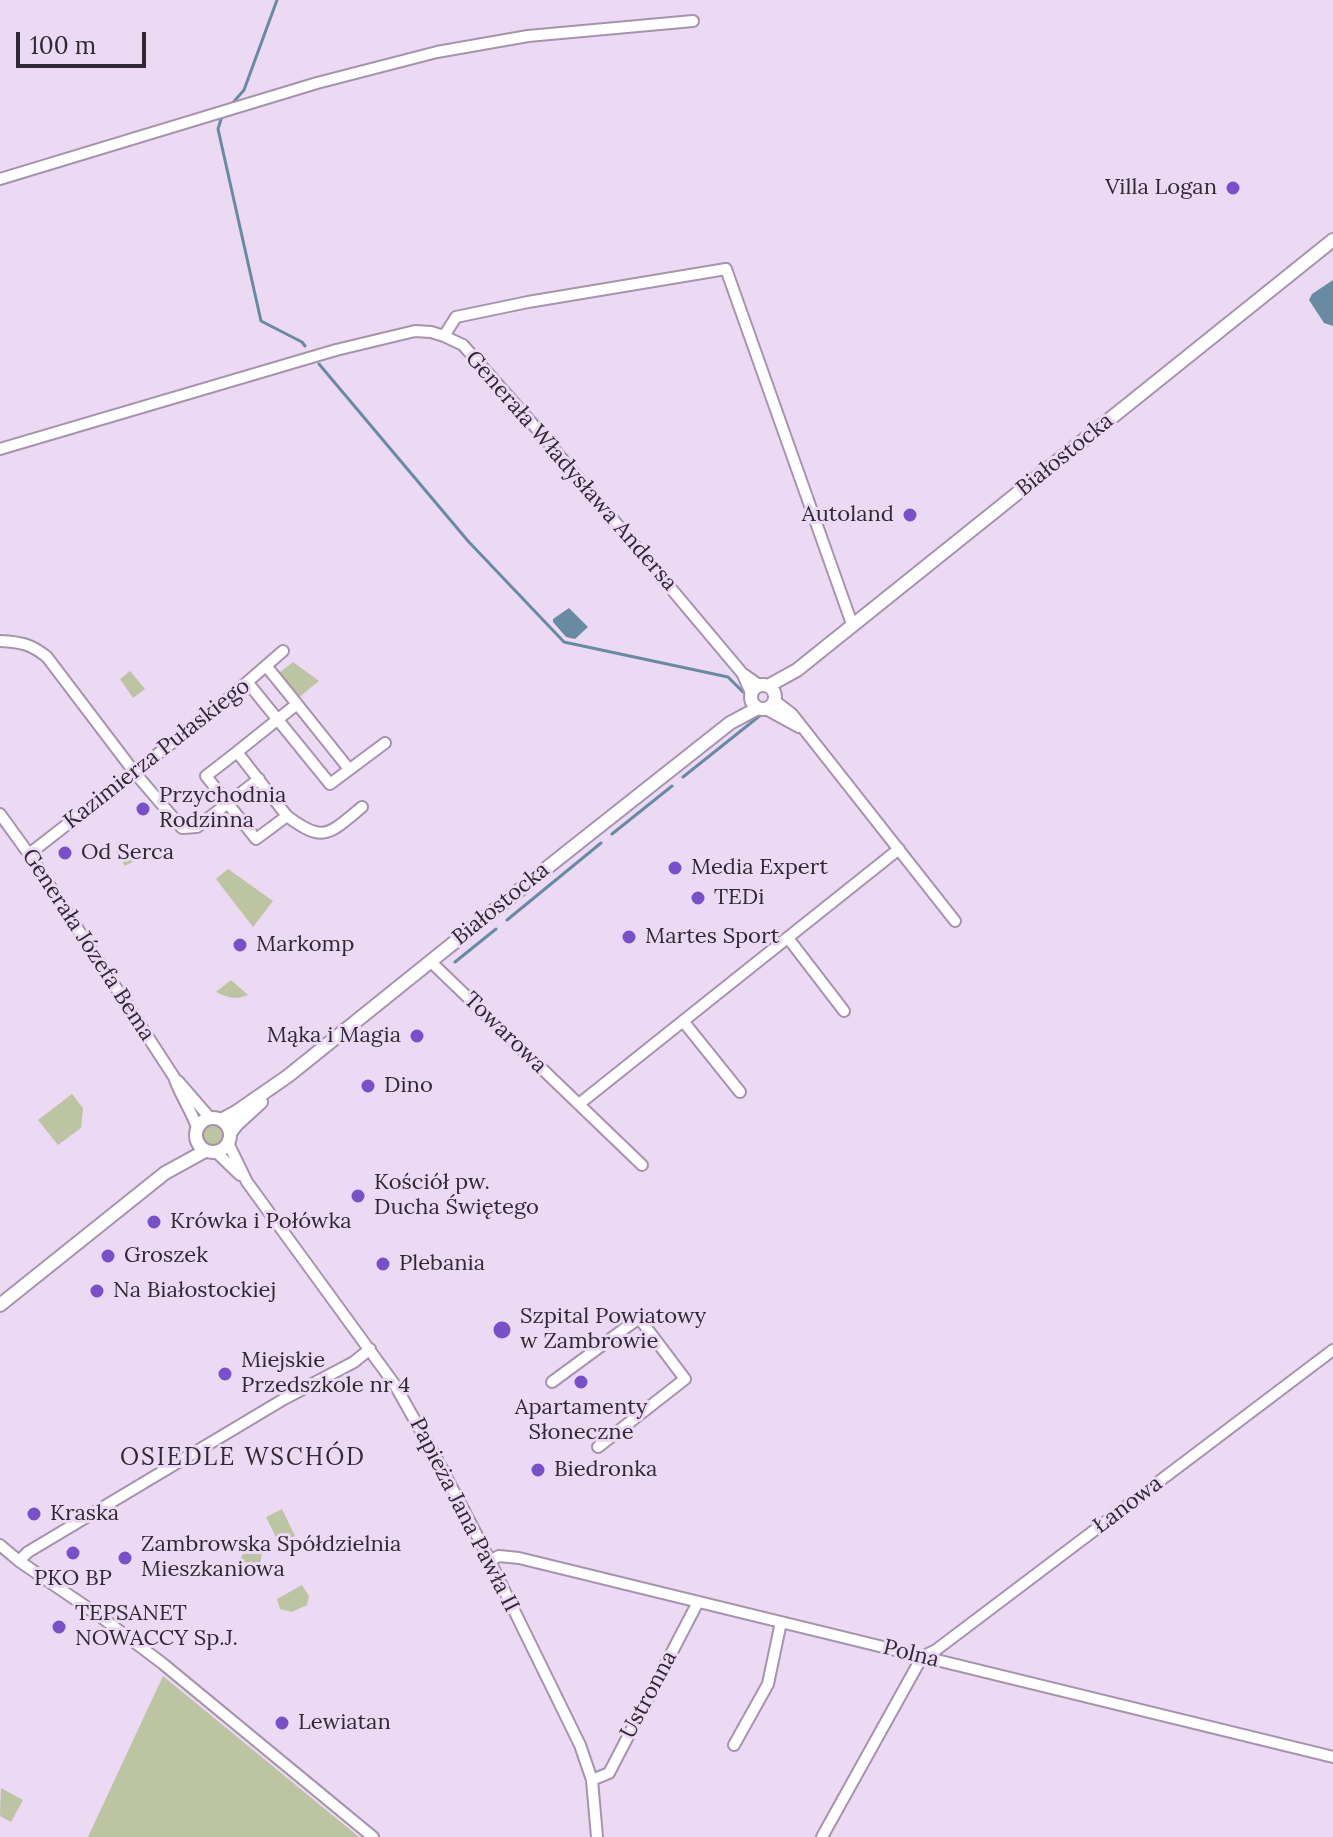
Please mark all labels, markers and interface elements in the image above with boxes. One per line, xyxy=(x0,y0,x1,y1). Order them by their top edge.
scale bar xyxy=(20,16,150,66)
text: 100 m xyxy=(30,30,96,61)
place label: Villa Logan xyxy=(1105,175,1217,201)
marker: Villa Logan xyxy=(1224,179,1242,197)
street label: Generała Władysława Andersa xyxy=(460,346,682,596)
street label: Białostocka xyxy=(1011,408,1119,502)
place label: Autoland xyxy=(802,502,894,528)
marker: Autoland xyxy=(901,506,919,524)
street label: Kazimierza Pułaskiego xyxy=(59,673,255,835)
place label: Przychodnia Rodzinna xyxy=(159,783,286,834)
marker: Przychodnia Rodzinna xyxy=(134,800,152,818)
place label: Od Serca xyxy=(81,840,174,866)
street label: Generała Józefa Bema xyxy=(16,844,160,1046)
marker: Od Serca xyxy=(56,844,74,862)
place label: Media Expert xyxy=(691,855,828,881)
street label: Białostocka xyxy=(447,857,555,951)
marker: Media Expert xyxy=(666,859,684,877)
place label: TEDi xyxy=(714,885,764,911)
marker: TEDi xyxy=(689,889,707,907)
place label: Martes Sport xyxy=(645,924,779,950)
marker: Martes Sport xyxy=(620,928,638,946)
place label: Markomp xyxy=(256,932,354,958)
marker: Markomp xyxy=(231,936,249,954)
street label: Towarowa xyxy=(458,987,552,1079)
place label: Mąka i Magia xyxy=(267,1023,401,1049)
marker: Mąka i Magia xyxy=(408,1027,426,1045)
place label: Dino xyxy=(384,1073,433,1099)
marker: Dino xyxy=(359,1077,377,1095)
place label: Kościół pw. Ducha Świętego xyxy=(374,1170,539,1222)
marker: Kościół pw. Ducha Świętego xyxy=(349,1187,367,1205)
place label: Krówka i Połówka xyxy=(170,1209,352,1235)
marker: Krówka i Połówka xyxy=(145,1213,163,1231)
place label: Groszek xyxy=(124,1243,208,1269)
marker: Groszek xyxy=(99,1247,117,1265)
place label: Plebania xyxy=(399,1251,485,1277)
marker: Plebania xyxy=(374,1255,392,1273)
place label: Na Białostockiej xyxy=(113,1278,276,1304)
marker: Na Białostockiej xyxy=(88,1282,106,1300)
place label: Szpital Powiatowy w Zambrowie xyxy=(520,1304,706,1356)
marker: Szpital Powiatowy w Zambrowie xyxy=(491,1319,513,1341)
place label: Miejskie Przedszkole nr 4 xyxy=(241,1348,410,1400)
marker: Miejskie Przedszkole nr 4 xyxy=(216,1365,234,1383)
marker: Apartamenty Słoneczne xyxy=(572,1373,590,1391)
place label: Apartamenty Słoneczne xyxy=(515,1395,647,1446)
street label: Papieża Jana Pawła II xyxy=(404,1414,524,1616)
district label: OSIEDLE WSCHÓD xyxy=(120,1444,366,1472)
place label: Biedronka xyxy=(554,1457,657,1483)
marker: Biedronka xyxy=(529,1461,547,1479)
street label: Łanowa xyxy=(1088,1471,1168,1539)
place label: Kraska xyxy=(50,1501,119,1527)
marker: Kraska xyxy=(25,1505,43,1523)
place label: Zambrowska Spółdzielnia Mieszkaniowa xyxy=(141,1532,401,1584)
marker: PKO BP xyxy=(64,1544,82,1562)
marker: Zambrowska Spółdzielnia Mieszkaniowa xyxy=(116,1549,134,1567)
place label: PKO BP xyxy=(34,1566,112,1592)
place label: TEPSANET NOWACCY Sp.J. xyxy=(75,1601,238,1652)
marker: TEPSANET NOWACCY Sp.J. xyxy=(50,1618,68,1636)
street label: Polna xyxy=(880,1634,942,1674)
street label: Ustronna xyxy=(615,1647,683,1743)
place label: Lewiatan xyxy=(298,1710,391,1736)
marker: Lewiatan xyxy=(273,1714,291,1732)

